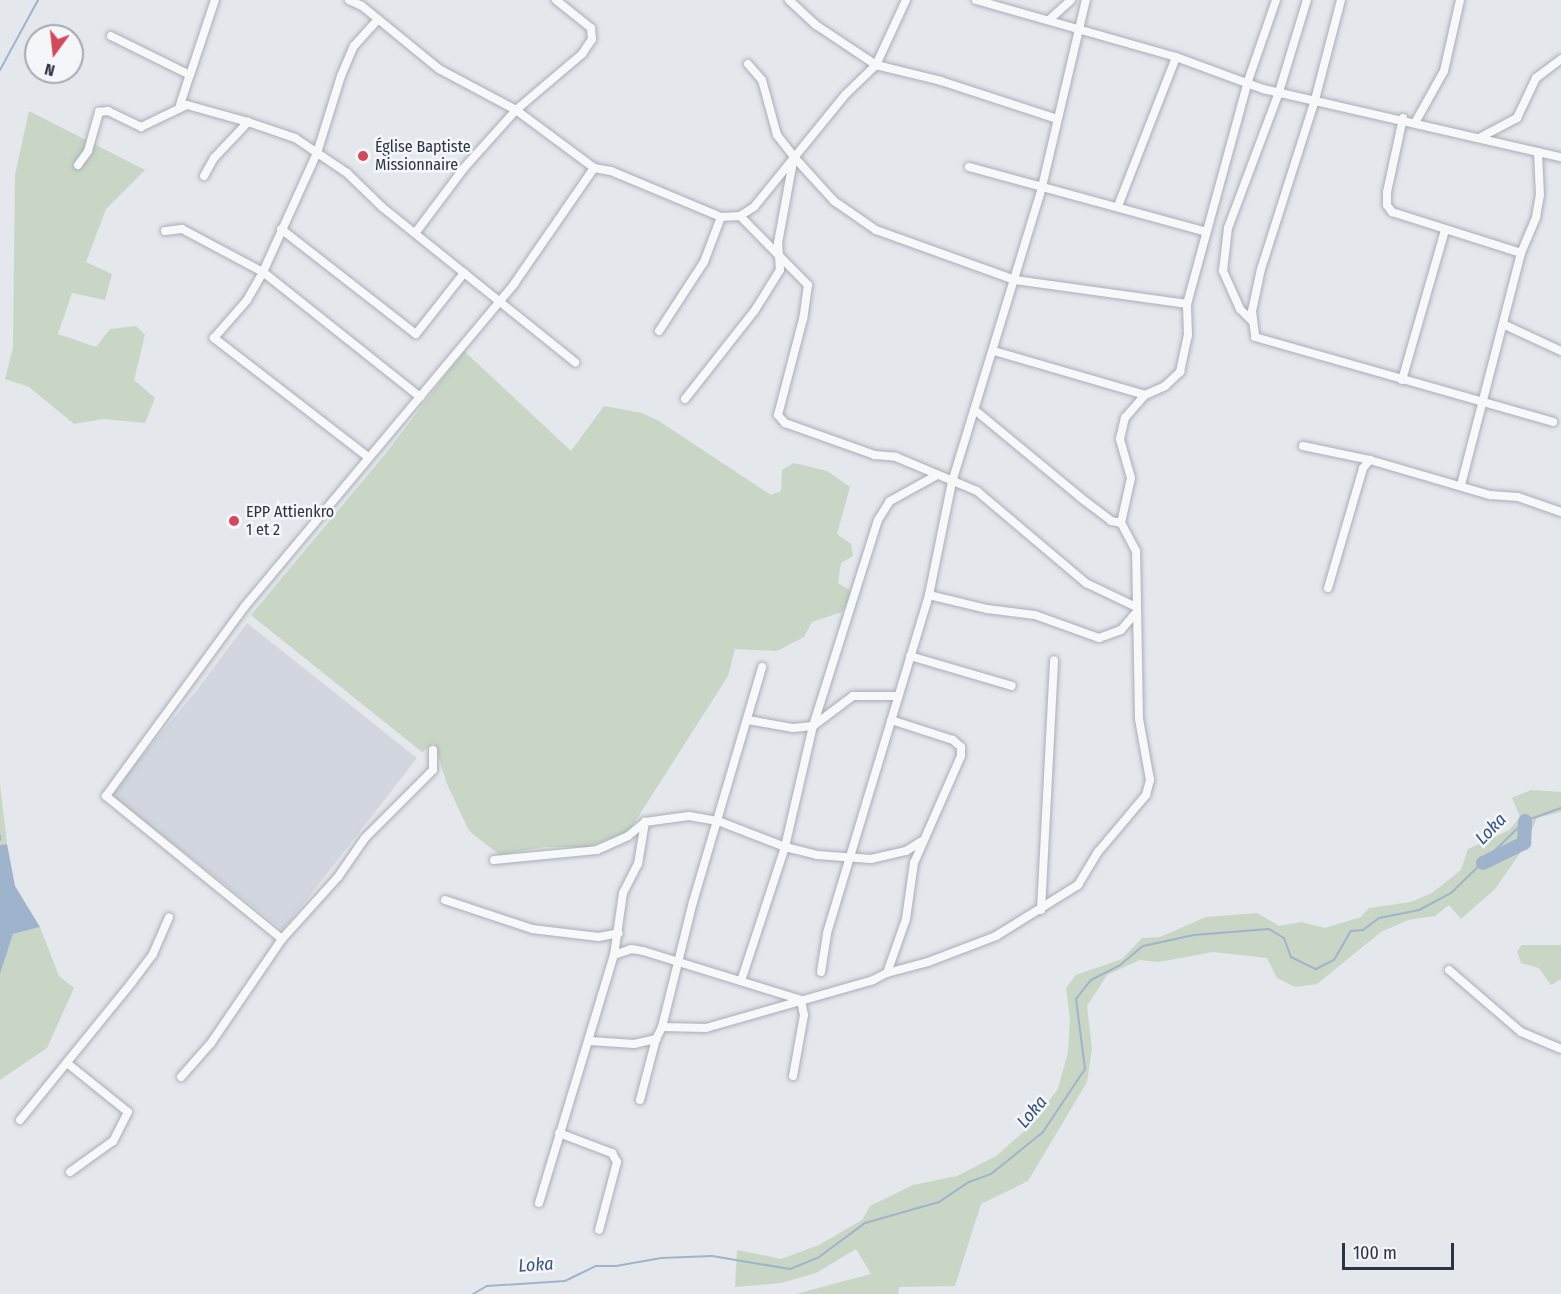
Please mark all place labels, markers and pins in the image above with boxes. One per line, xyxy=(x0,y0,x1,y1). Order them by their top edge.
place label: Église Baptiste Missionnaire xyxy=(375,137,471,175)
marker: Église Baptiste Missionnaire xyxy=(356,149,370,163)
place label: EPP Attienkro 1 et 2 xyxy=(246,502,334,540)
marker: EPP Attienkro 1 et 2 xyxy=(227,514,241,528)

